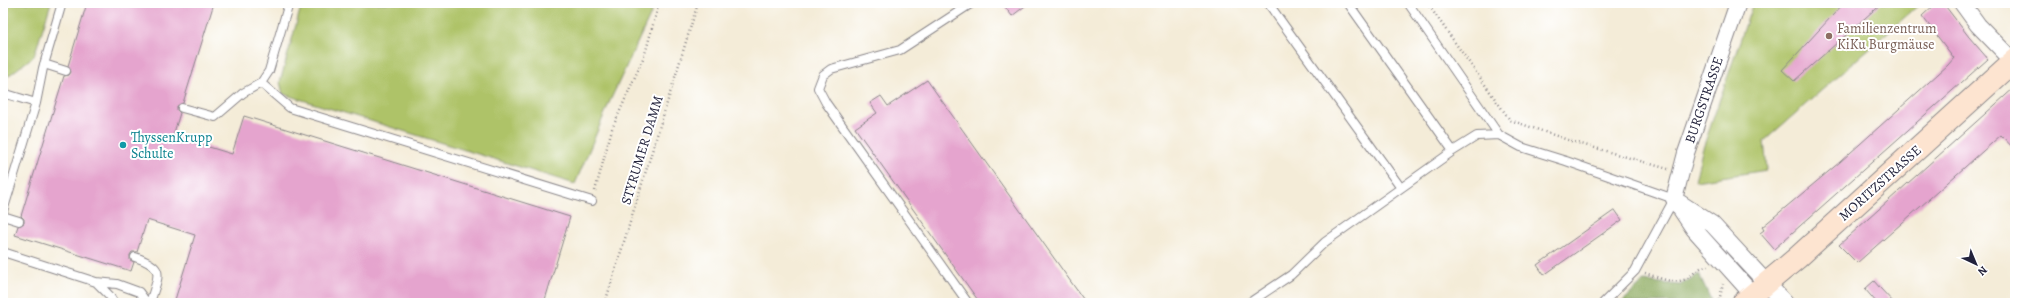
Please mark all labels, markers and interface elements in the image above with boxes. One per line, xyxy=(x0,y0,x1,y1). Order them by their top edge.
place label: Familienzentrum KiKu Burgmäuse xyxy=(1837,19,1937,54)
marker: Familienzentrum KiKu Burgmäuse xyxy=(1824,31,1834,41)
street label: BURGSTRASSE xyxy=(1680,54,1728,146)
street label: STYRUMER DAMM xyxy=(616,93,668,207)
place label: ThyssenKrupp Schulte xyxy=(131,128,212,163)
marker: ThyssenKrupp Schulte xyxy=(118,140,128,150)
street label: MORITZSTRASSE xyxy=(1835,141,1925,225)
north arrow xyxy=(1956,244,1996,284)
text: N xyxy=(1975,263,1991,279)

